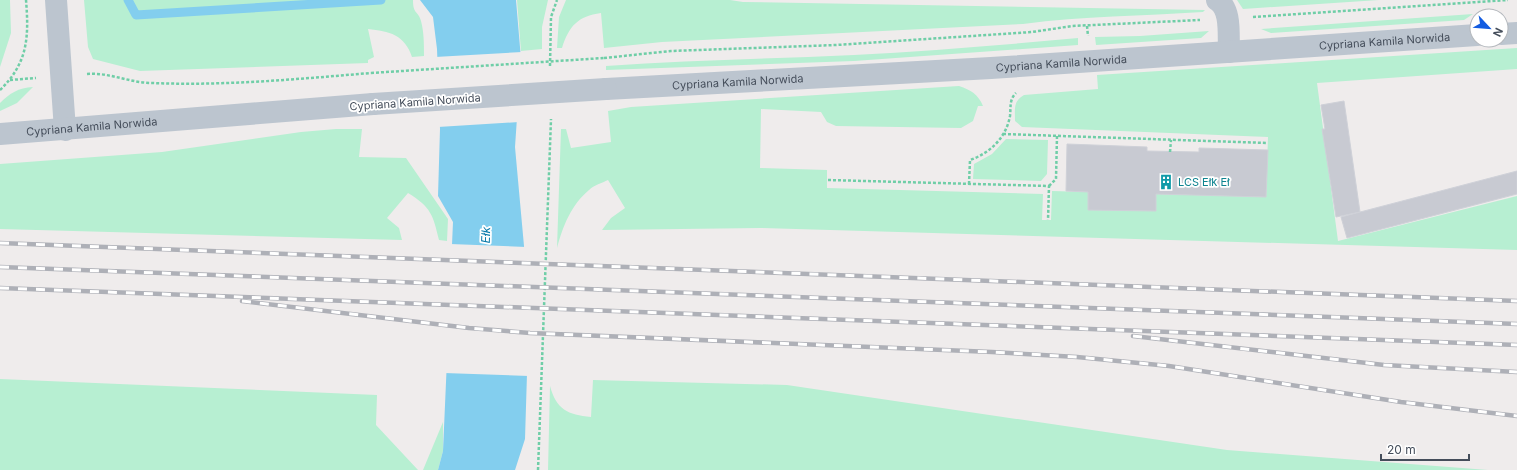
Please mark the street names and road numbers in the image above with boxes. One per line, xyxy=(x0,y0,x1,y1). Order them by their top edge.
street label: Cypriana Kamila Norwida xyxy=(1318,30,1451,53)
street label: Cypriana Kamila Norwida xyxy=(995,52,1127,75)
street label: Cypriana Kamila Norwida xyxy=(672,71,804,92)
street label: Cypriana Kamila Norwida xyxy=(349,90,481,114)
street label: Cypriana Kamila Norwida xyxy=(26,114,158,139)

